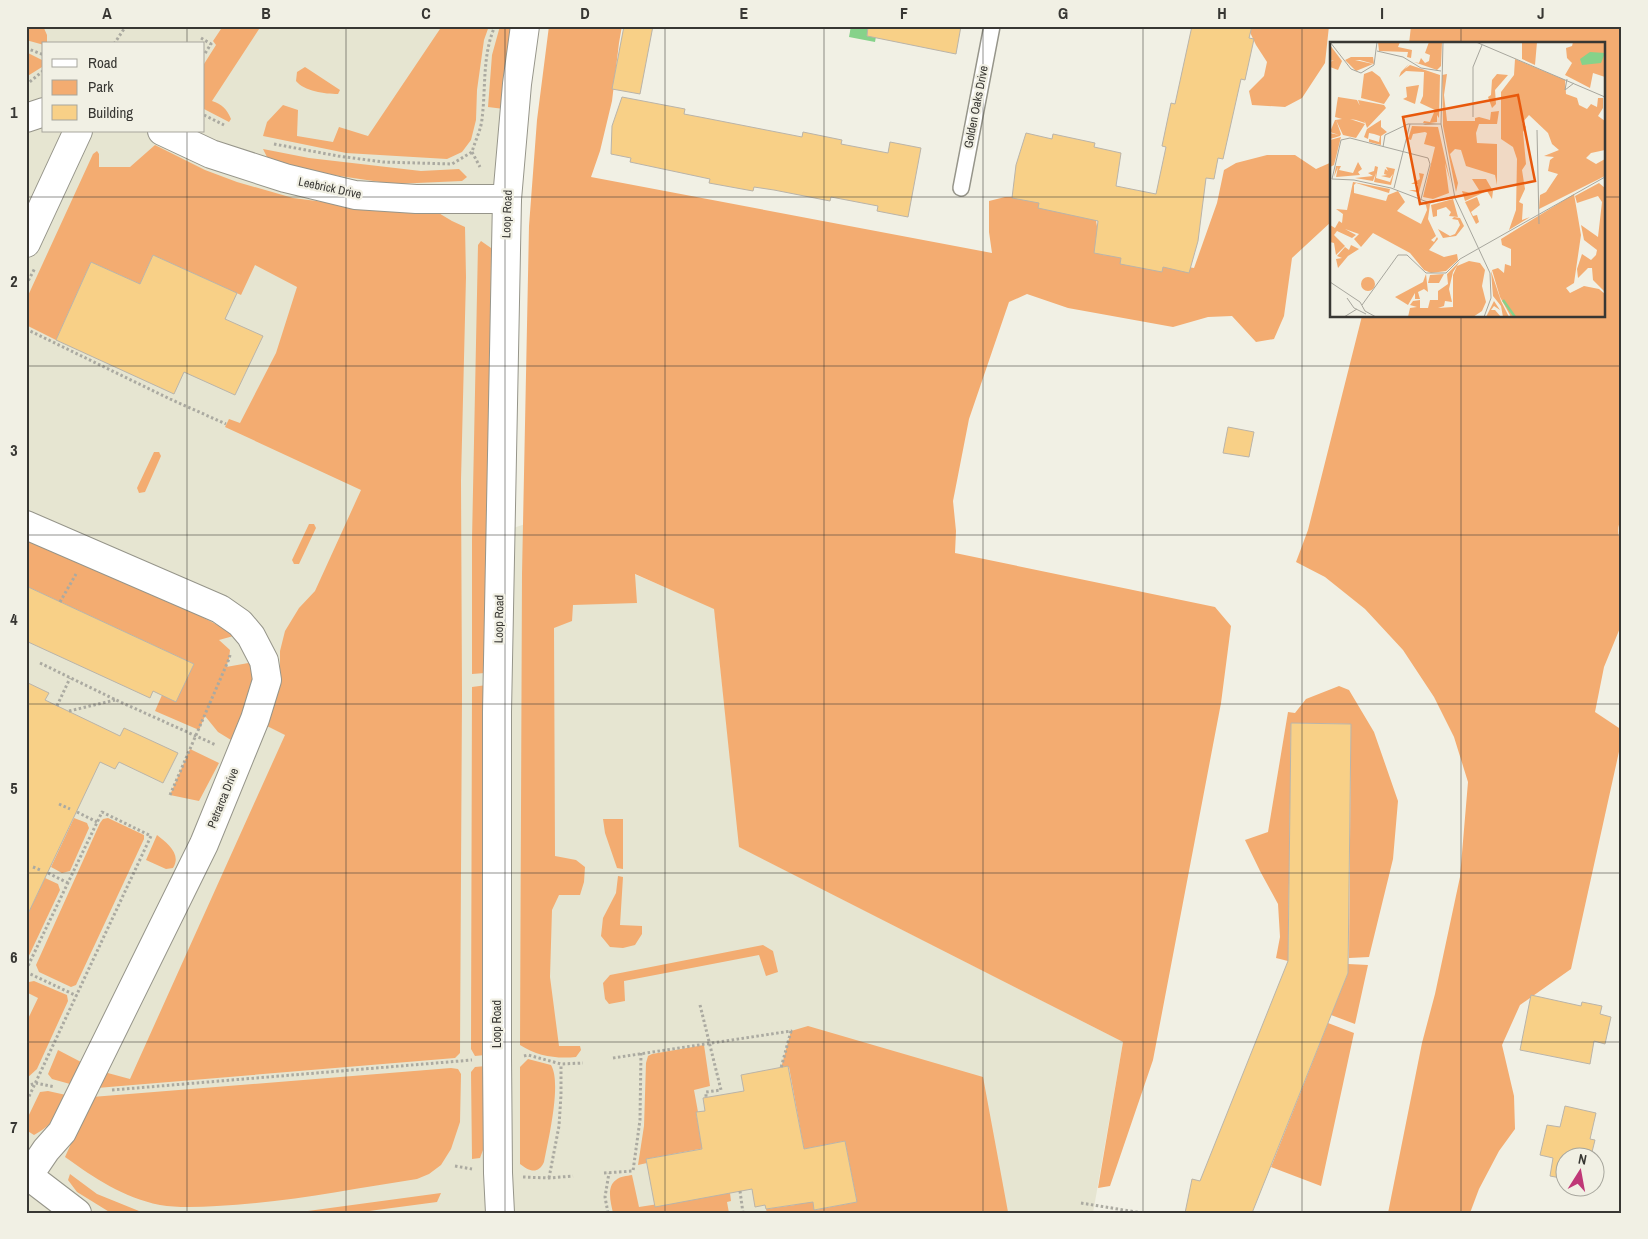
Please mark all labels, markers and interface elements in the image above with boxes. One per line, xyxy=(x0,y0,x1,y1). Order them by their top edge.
text: A xyxy=(102,2,112,24)
text: B xyxy=(261,2,271,24)
text: C xyxy=(421,2,431,24)
text: D xyxy=(580,2,590,24)
text: E xyxy=(740,2,749,24)
text: F xyxy=(900,2,908,24)
text: G xyxy=(1058,2,1068,24)
text: H xyxy=(1217,2,1227,24)
text: I xyxy=(1380,2,1384,24)
text: J xyxy=(1537,2,1545,24)
legend xyxy=(42,42,205,132)
inset map xyxy=(1330,42,1606,318)
text: Road xyxy=(88,52,117,73)
street label: Golden Oaks Drive xyxy=(960,64,992,150)
text: Park xyxy=(88,76,114,97)
text: 1 xyxy=(10,101,18,123)
text: Building xyxy=(88,102,133,123)
street label: Leebrick Drive xyxy=(297,174,363,202)
street label: Loop Road xyxy=(498,190,516,238)
text: 2 xyxy=(10,270,18,292)
text: 3 xyxy=(10,439,18,461)
street label: Loop Road xyxy=(491,595,507,643)
text: 4 xyxy=(10,608,18,630)
street label: Petrarca Drive xyxy=(204,766,242,830)
text: 5 xyxy=(10,777,18,799)
text: 6 xyxy=(10,946,18,968)
street label: Loop Road xyxy=(489,1000,505,1048)
text: 7 xyxy=(10,1116,18,1138)
north arrow xyxy=(1556,1146,1606,1196)
text: N xyxy=(1577,1150,1588,1169)

